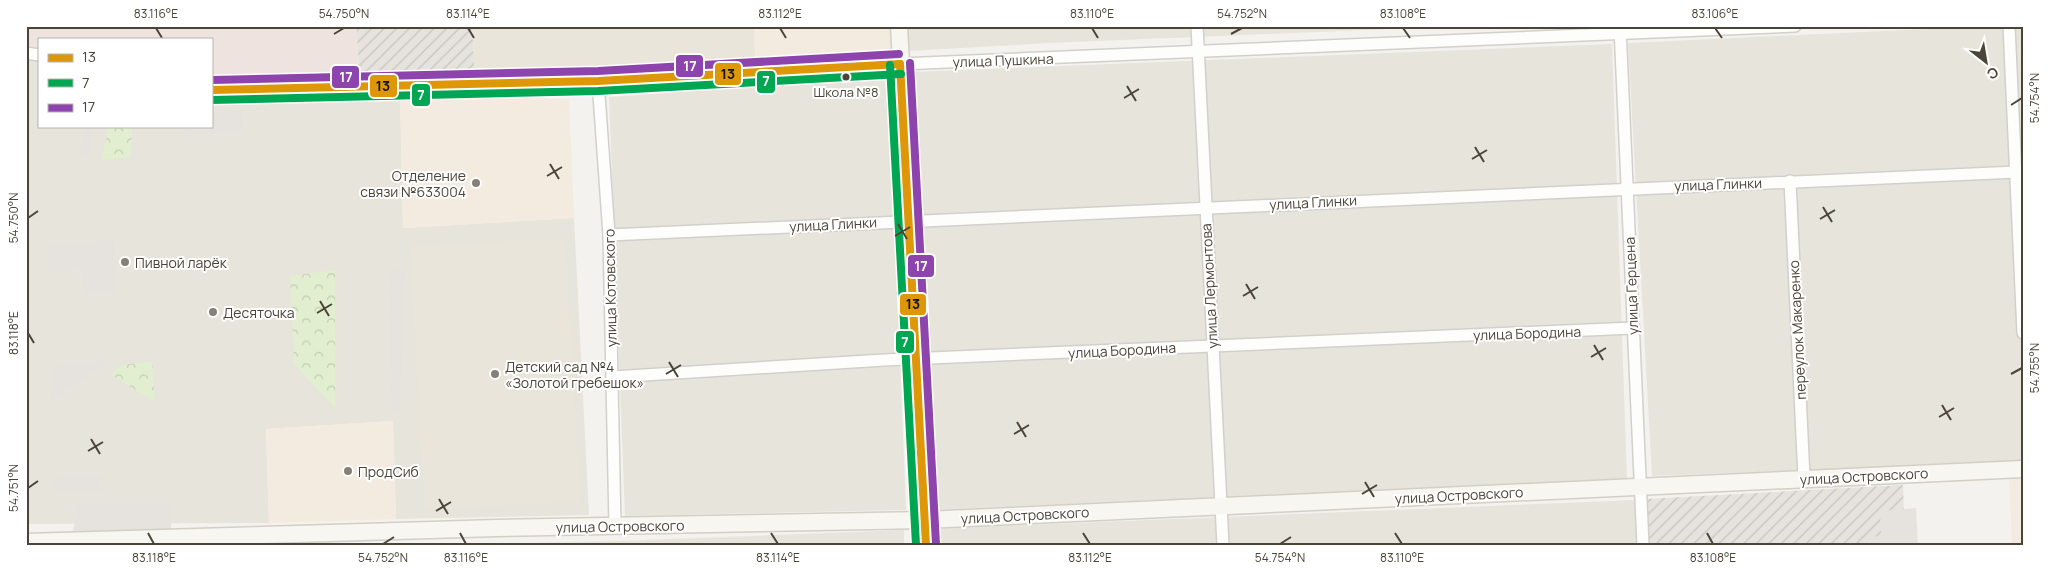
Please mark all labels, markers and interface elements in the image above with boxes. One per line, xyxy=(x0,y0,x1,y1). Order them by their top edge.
text: 83.116°E xyxy=(134,5,178,22)
text: 54.750°N xyxy=(319,5,369,22)
text: 83.114°E xyxy=(446,5,490,22)
text: 83.112°E xyxy=(758,5,802,22)
text: 83.110°E xyxy=(1070,5,1114,22)
text: 54.752°N xyxy=(1217,5,1267,22)
text: 83.108°E xyxy=(1380,5,1426,22)
text: 83.106°E xyxy=(1692,5,1739,22)
legend xyxy=(38,38,212,128)
north arrow xyxy=(1962,38,2012,88)
text: 13 xyxy=(82,46,96,67)
street label: улица Пушкина xyxy=(952,49,1054,71)
line badge: 17 xyxy=(675,54,704,78)
text: 17 xyxy=(683,56,697,75)
line badge: 13 xyxy=(714,62,742,86)
text: С xyxy=(1984,63,2002,84)
text: 13 xyxy=(721,64,735,83)
line badge: 17 xyxy=(331,65,360,89)
text: 17 xyxy=(339,67,353,86)
line badge: 7 xyxy=(756,70,776,94)
text: 7 xyxy=(762,71,770,90)
text: 7 xyxy=(82,72,90,93)
marker: Школа №8 xyxy=(841,72,851,82)
text: 54.754°N xyxy=(2026,73,2043,123)
line badge: 13 xyxy=(369,74,398,98)
text: 13 xyxy=(376,76,390,95)
line badge: 7 xyxy=(411,83,431,107)
place label: Школа №8 xyxy=(813,83,879,101)
text: 7 xyxy=(417,85,425,104)
text: 17 xyxy=(82,96,95,117)
place label: Отделение связи №633004 xyxy=(360,166,466,201)
street label: улица Глинки xyxy=(1674,173,1762,195)
marker: Отделение связи №633004 xyxy=(470,177,482,189)
street label: улица Глинки xyxy=(1269,190,1357,214)
text: 54.750°N xyxy=(5,193,22,243)
street label: улица Глинки xyxy=(789,212,877,236)
street label: улица Лермонтова xyxy=(1196,223,1222,349)
street label: улица Котовского xyxy=(599,229,621,347)
street label: улица Герцена xyxy=(1620,237,1642,335)
place label: Пивной ларёк xyxy=(135,253,228,272)
line badge: 17 xyxy=(907,254,935,278)
marker: Пивной ларёк xyxy=(119,256,131,268)
text: 17 xyxy=(914,256,928,275)
street label: переулок Макаренко xyxy=(1784,260,1810,400)
line badge: 13 xyxy=(899,293,927,316)
text: 13 xyxy=(906,294,920,313)
place label: Десяточка xyxy=(223,303,295,322)
marker: Десяточка xyxy=(207,306,219,318)
text: 83.118°E xyxy=(5,311,22,355)
street label: улица Бородина xyxy=(1473,322,1581,344)
line badge: 7 xyxy=(895,330,915,354)
text: 7 xyxy=(901,332,909,351)
street label: улица Бородина xyxy=(1068,338,1176,362)
text: 54.755°N xyxy=(2026,343,2043,393)
place label: Детский сад №4 «Золотой гребешок» xyxy=(505,357,644,392)
marker: Детский сад №4 «Золотой гребешок» xyxy=(489,368,501,380)
place label: ПродСиб xyxy=(358,462,419,481)
street label: улица Островского xyxy=(1799,463,1929,489)
text: 54.751°N xyxy=(5,464,22,512)
marker: ПродСиб xyxy=(342,465,354,477)
street label: улица Островского xyxy=(1394,482,1524,508)
street label: улица Островского xyxy=(960,502,1090,528)
street label: улица Островского xyxy=(556,515,684,537)
text: 83.118°E xyxy=(132,549,176,566)
text: 54.752°N xyxy=(358,549,408,566)
text: 83.116°E xyxy=(444,549,488,566)
text: 83.114°E xyxy=(756,549,800,566)
text: 83.112°E xyxy=(1068,549,1112,566)
text: 54.754°N xyxy=(1255,549,1305,566)
text: 83.110°E xyxy=(1380,549,1424,566)
text: 83.108°E xyxy=(1690,549,1736,566)

